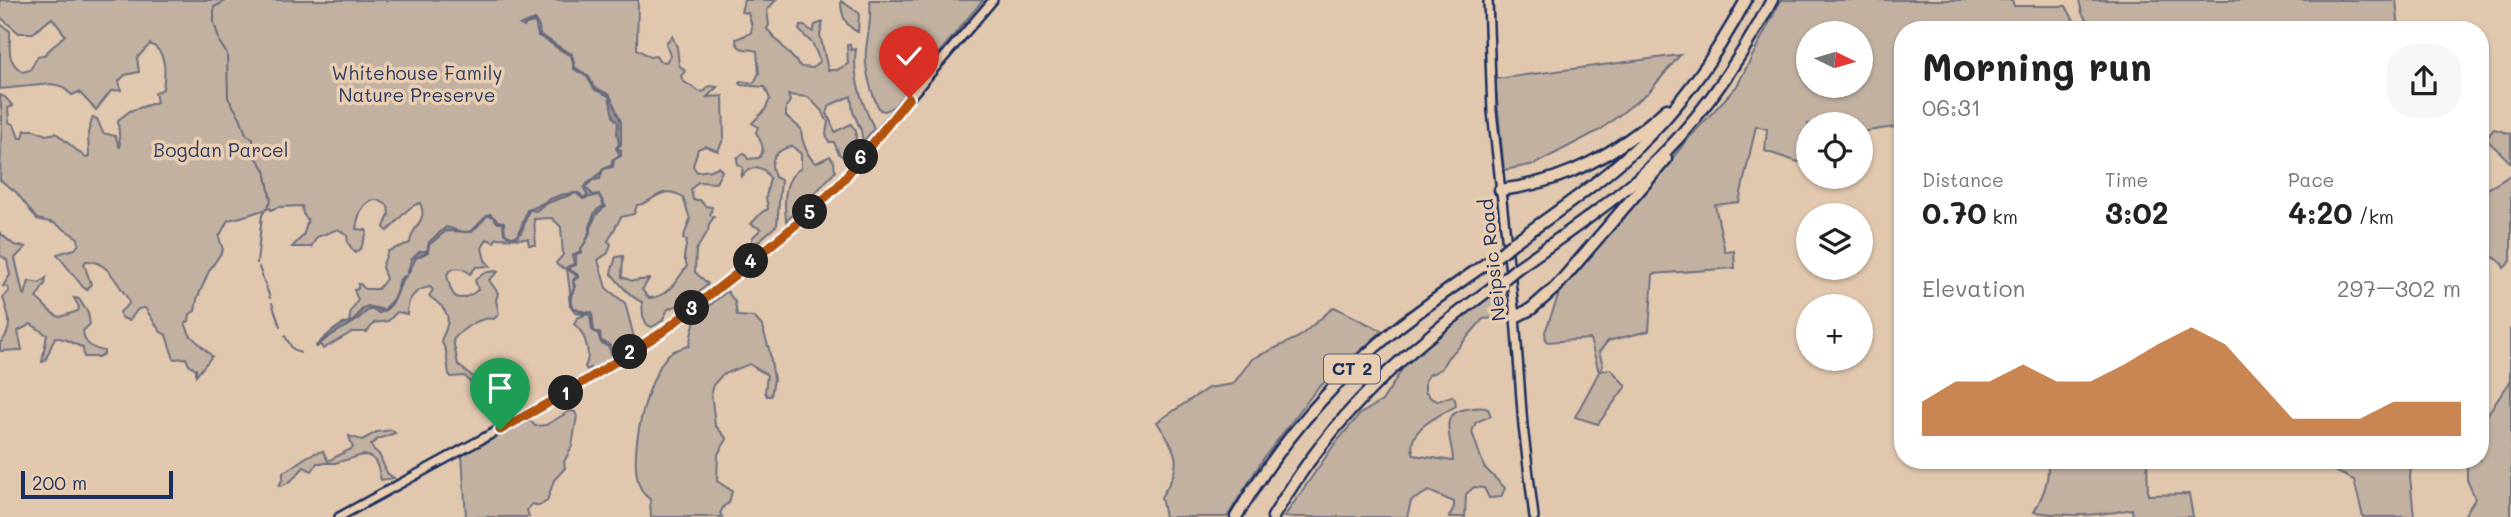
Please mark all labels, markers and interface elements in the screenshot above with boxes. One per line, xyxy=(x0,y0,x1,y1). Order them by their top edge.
north arrow xyxy=(1796,21,1872,98)
map controls xyxy=(1796,21,1873,371)
pin xyxy=(879,26,939,98)
icon: check xyxy=(890,37,928,75)
text: Morning run xyxy=(1922,41,2152,91)
button: share xyxy=(2387,44,2461,118)
park label: Whitehouse Family Nature Preserve xyxy=(332,60,502,107)
text: 06:31 xyxy=(1922,92,1981,122)
button: locate xyxy=(1796,112,1873,189)
park label: Bogdan Parcel xyxy=(153,137,289,162)
pin: 6 xyxy=(844,140,878,174)
text: 6 xyxy=(855,144,866,169)
text: Distance xyxy=(1922,167,2004,192)
text: Time xyxy=(2105,167,2148,192)
text: Pace xyxy=(2288,167,2334,192)
text: 0.70 xyxy=(1922,192,1987,232)
text: 3:02 xyxy=(2105,192,2169,232)
text: 4:20 xyxy=(2288,192,2353,232)
pin: 5 xyxy=(792,194,828,230)
street label: Neipsic Road xyxy=(1473,198,1510,322)
text: 5 xyxy=(804,199,815,224)
button: layers xyxy=(1796,203,1873,280)
text: km xyxy=(1987,204,2018,229)
text: /km xyxy=(2353,204,2394,229)
pin: 4 xyxy=(734,244,768,278)
text: 4 xyxy=(744,248,757,273)
text: Elevation xyxy=(1922,273,2025,303)
text: 297–302 m xyxy=(2337,273,2461,303)
pin: 3 xyxy=(674,290,710,326)
button: + xyxy=(1796,294,1873,371)
text: 3 xyxy=(686,295,697,320)
pin: 2 xyxy=(612,334,648,370)
text: 2 xyxy=(624,339,635,364)
road number: CT 2 xyxy=(1324,354,1380,384)
pin xyxy=(470,358,530,430)
icon: arrive xyxy=(481,369,519,407)
pin: 1 xyxy=(548,376,584,410)
text: 1 xyxy=(561,380,570,405)
scale bar xyxy=(21,468,173,500)
text: 200 m xyxy=(32,470,87,495)

